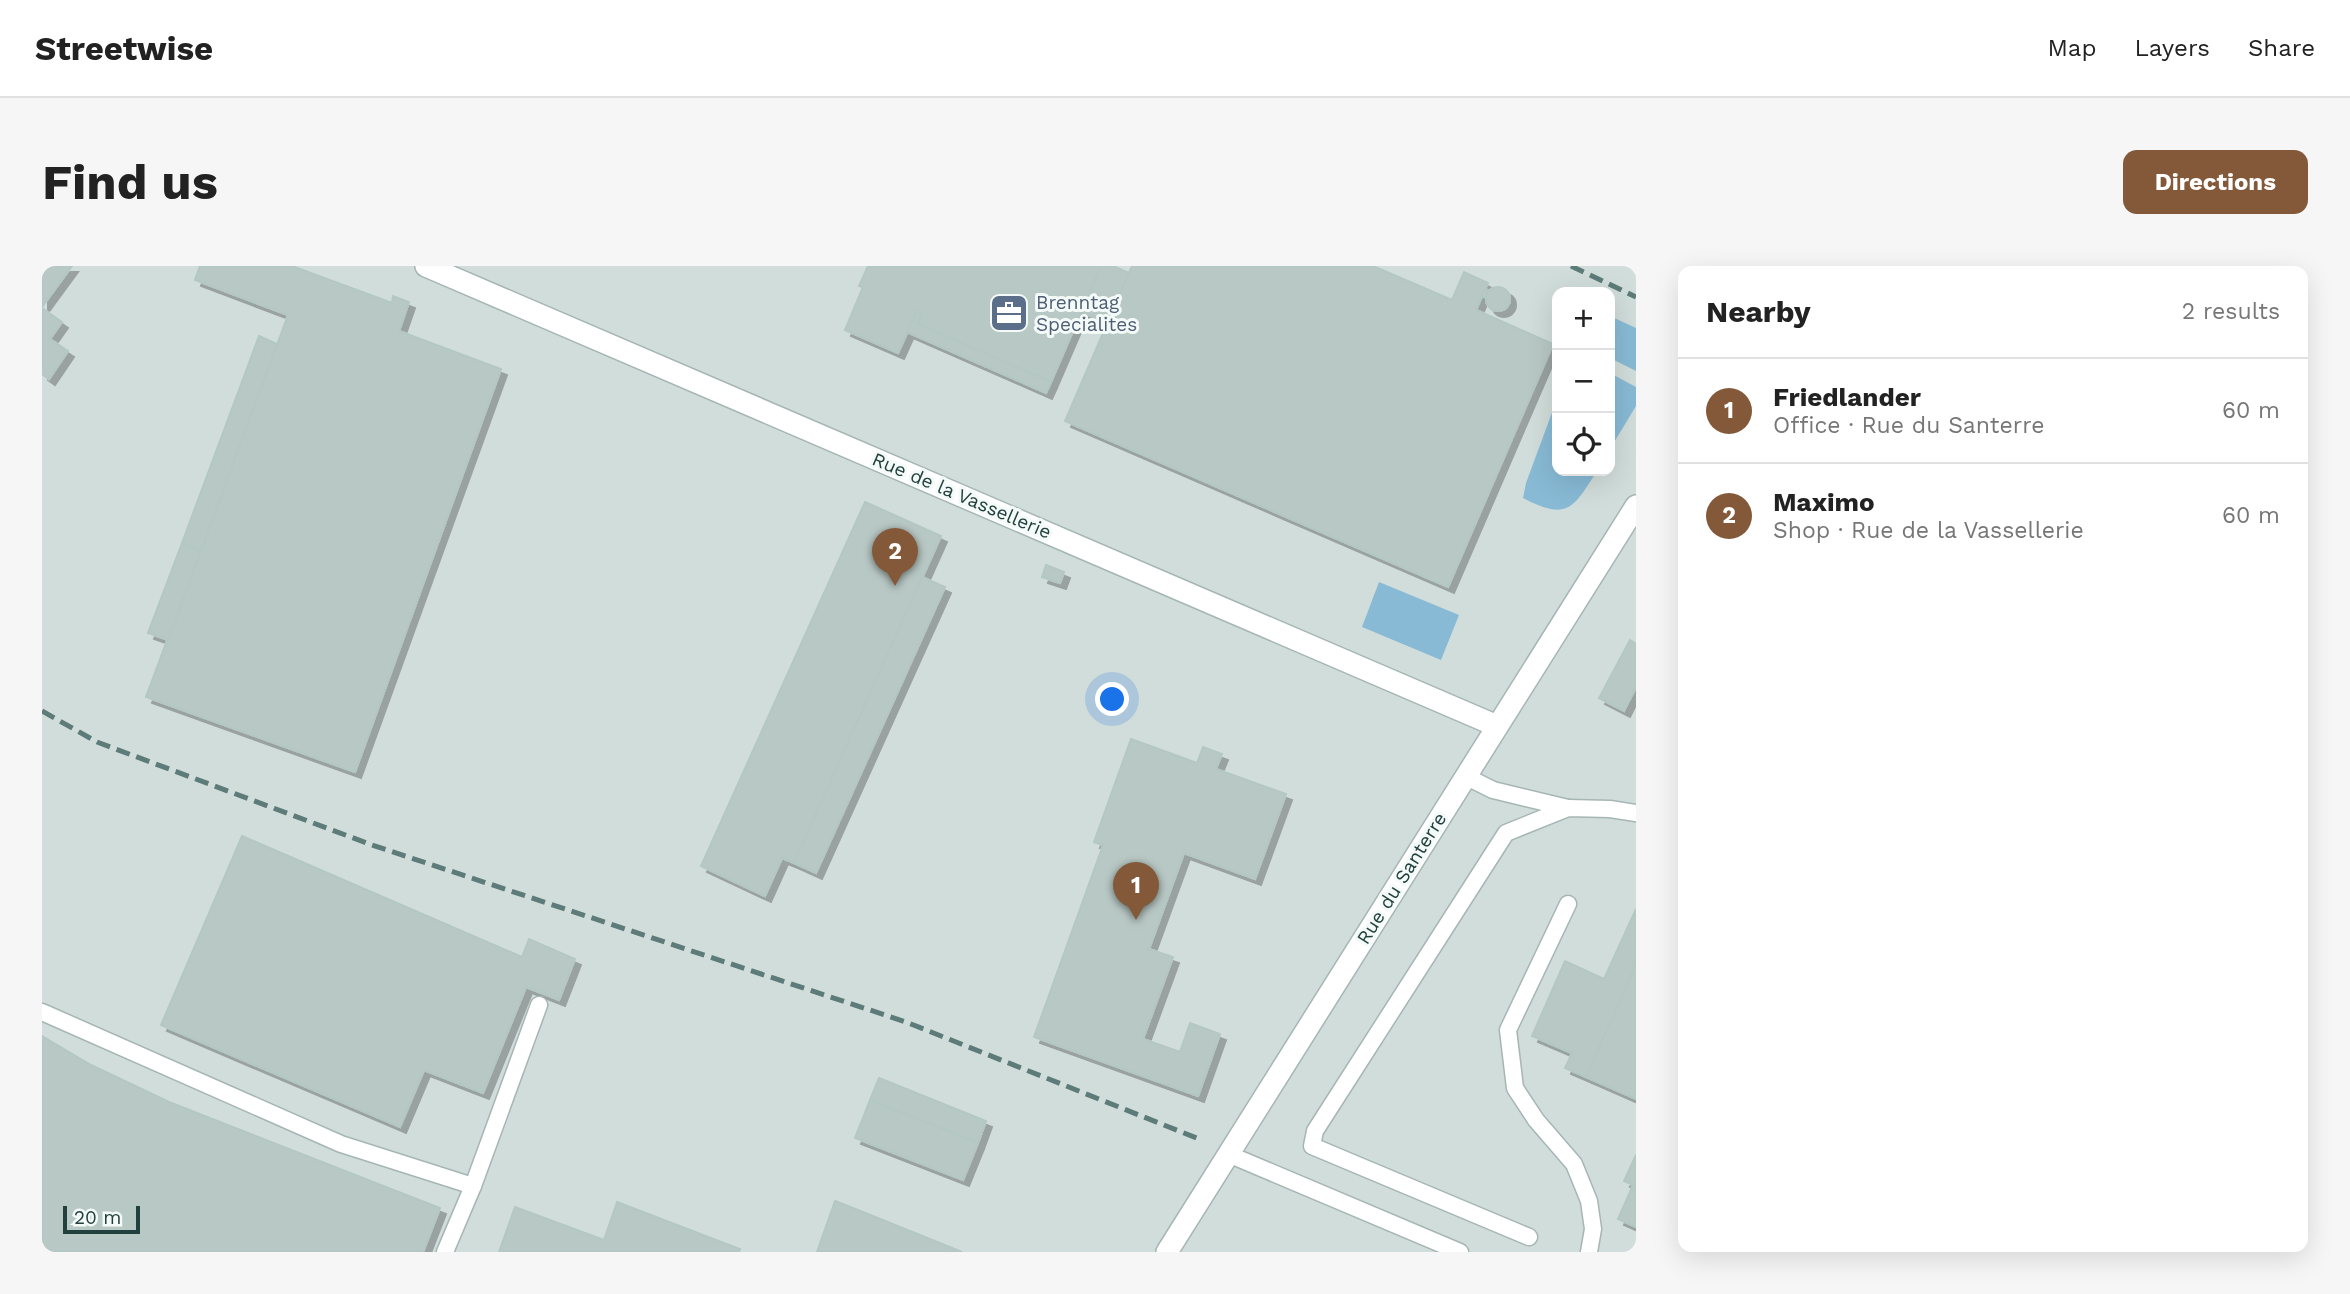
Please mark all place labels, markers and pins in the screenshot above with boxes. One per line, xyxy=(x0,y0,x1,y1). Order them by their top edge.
place label: Brenntag Specialites xyxy=(1036,291,1137,336)
office icon: Brenntag Specialites xyxy=(988,292,1030,334)
pin: 2 xyxy=(872,528,918,586)
pin: 1 xyxy=(1113,862,1159,920)

